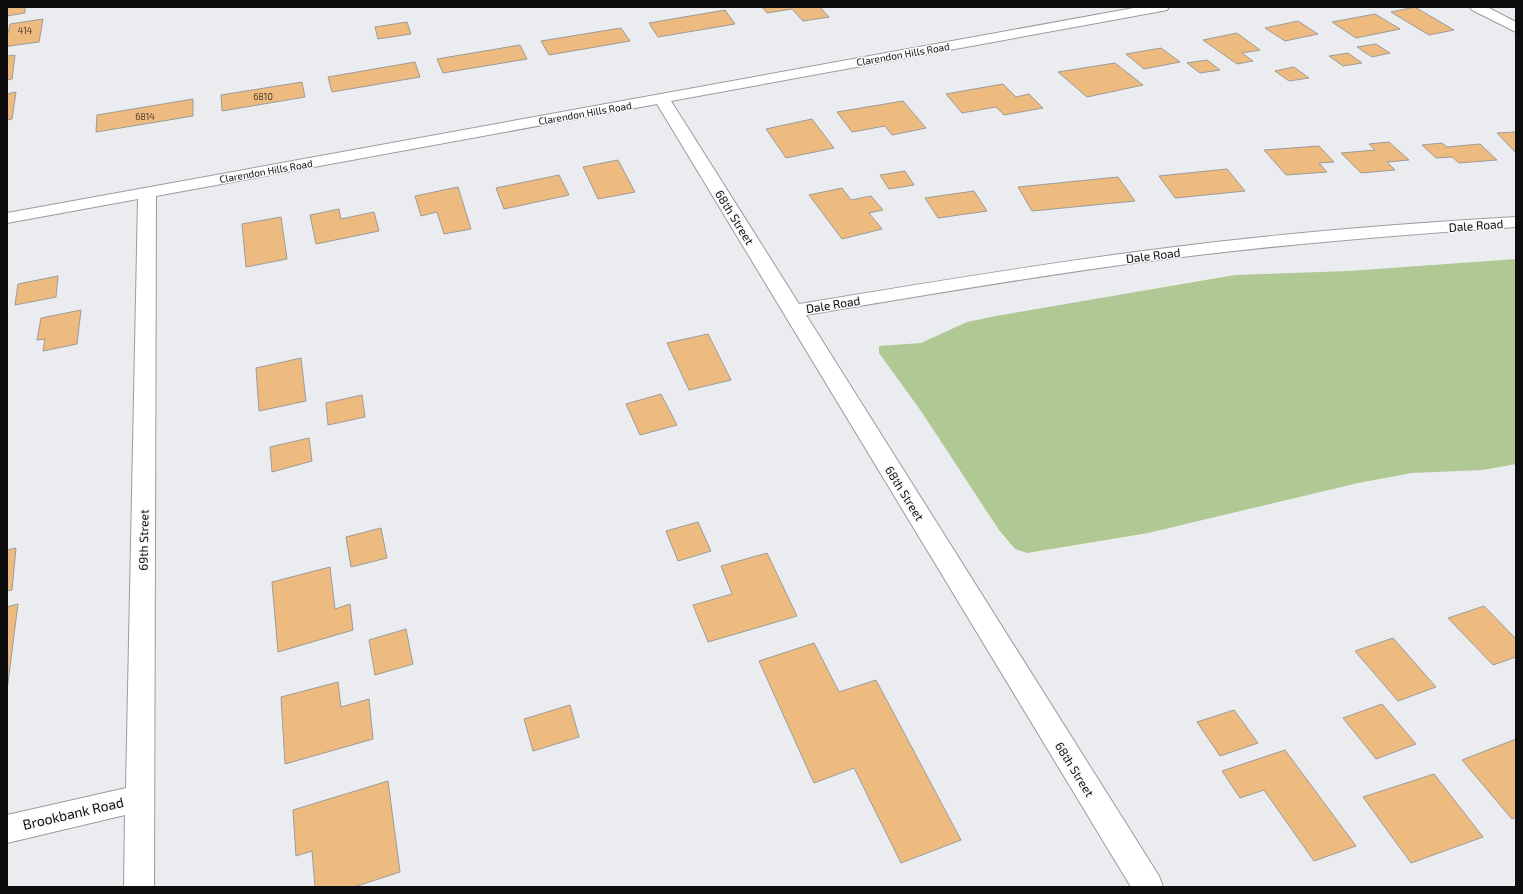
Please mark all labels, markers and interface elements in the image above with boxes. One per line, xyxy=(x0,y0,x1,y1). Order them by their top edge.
house number: 414 xyxy=(18,25,33,36)
street label: Clarendon Hills Road xyxy=(856,40,950,68)
house number: 6810 xyxy=(253,91,273,102)
street label: Clarendon Hills Road xyxy=(538,99,632,127)
house number: 6814 xyxy=(135,111,155,122)
street label: Clarendon Hills Road xyxy=(219,157,313,185)
street label: 68th Street xyxy=(713,187,758,247)
street label: Dale Road xyxy=(1448,216,1504,234)
street label: Dale Road xyxy=(1125,245,1181,265)
street label: Dale Road xyxy=(805,293,861,315)
street label: 68th Street xyxy=(883,463,928,523)
street label: 69th Street xyxy=(135,509,151,571)
street label: 68th Street xyxy=(1053,739,1098,799)
street label: Brookbank Road xyxy=(21,793,125,833)

